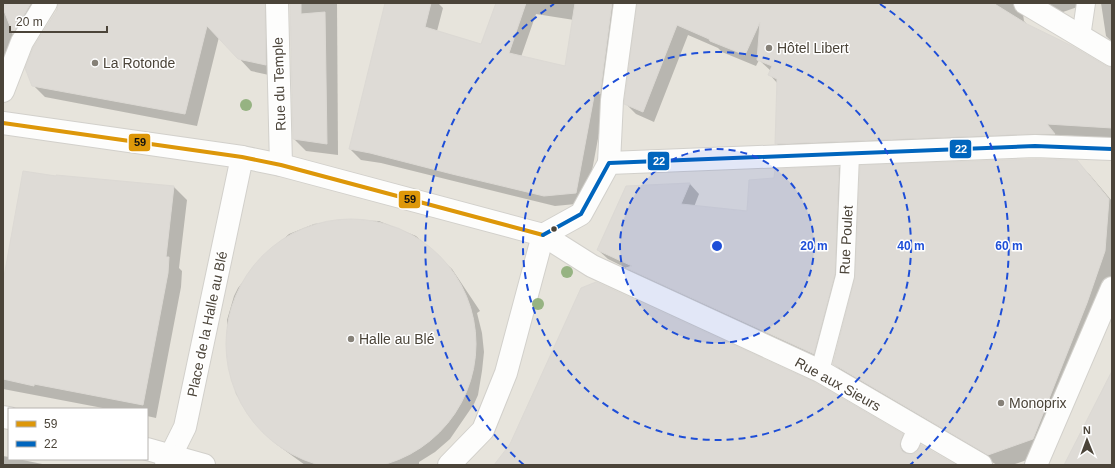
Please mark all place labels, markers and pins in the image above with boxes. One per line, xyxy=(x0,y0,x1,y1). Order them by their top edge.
place label: Hôtel Libert xyxy=(777,40,849,56)
marker: Hôtel Libert xyxy=(764,43,774,53)
place label: La Rotonde xyxy=(103,55,176,71)
marker: La Rotonde xyxy=(90,58,100,68)
unlabelled marker xyxy=(549,224,559,234)
centre of rings xyxy=(710,239,724,253)
place label: Halle au Blé xyxy=(359,331,435,347)
marker: Halle au Blé xyxy=(346,334,356,344)
place label: Monoprix xyxy=(1009,395,1067,411)
marker: Monoprix xyxy=(996,398,1006,408)

